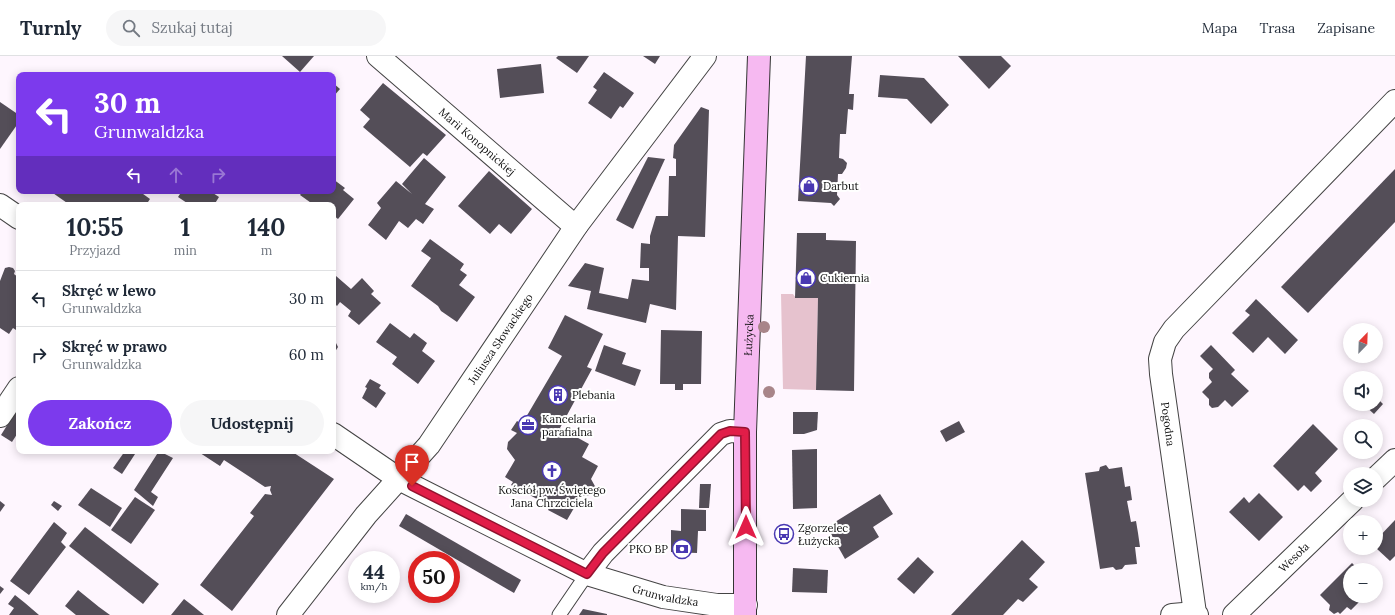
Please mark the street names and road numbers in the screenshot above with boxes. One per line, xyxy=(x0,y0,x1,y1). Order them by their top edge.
street label: Marii Konopnickiej xyxy=(436,105,518,179)
street label: Juliusza Słowackiego xyxy=(464,291,536,388)
street label: Łużycka xyxy=(741,314,756,356)
street label: Pogodna xyxy=(1158,401,1178,447)
street label: Wesoła xyxy=(1276,539,1312,575)
street label: Grunwaldzka xyxy=(631,581,700,609)

